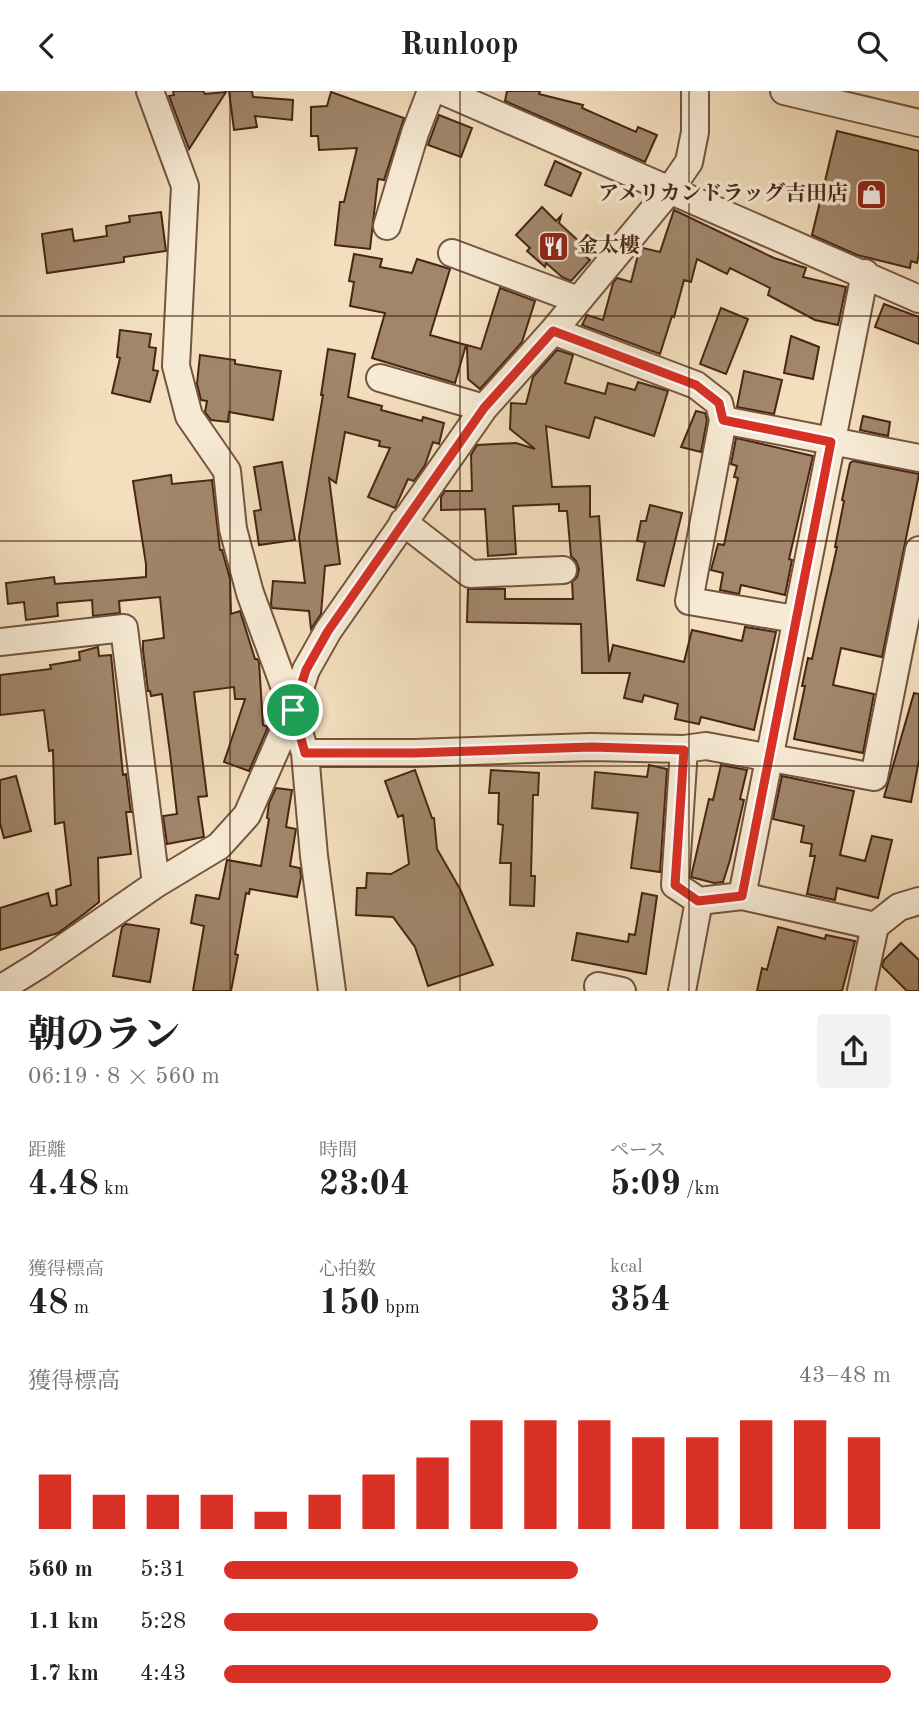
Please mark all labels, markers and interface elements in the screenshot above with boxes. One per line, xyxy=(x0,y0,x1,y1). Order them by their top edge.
icon: back xyxy=(28,27,66,65)
icon: search xyxy=(853,27,891,65)
text: Runloop xyxy=(400,30,519,62)
shop icon: アメリカンドラッグ吉田店 xyxy=(854,177,888,211)
place label: アメリカンドラッグ吉田店 xyxy=(598,182,848,205)
restaurant icon: 金太樓 xyxy=(537,229,571,263)
place label: 金太樓 xyxy=(577,233,640,257)
pin xyxy=(263,680,323,740)
icon: arrive xyxy=(274,691,312,729)
button: share xyxy=(817,1014,891,1088)
text: 朝のラン xyxy=(28,1018,180,1056)
text: 06:19 · 8 × 560 m xyxy=(28,1065,220,1088)
text: 距離 xyxy=(28,1142,66,1161)
text: 時間 xyxy=(319,1142,357,1161)
text: ペース xyxy=(610,1142,666,1161)
text: 4.48 xyxy=(28,1167,99,1202)
text: 23:04 xyxy=(319,1167,410,1202)
text: 5:09 xyxy=(610,1167,681,1202)
text: km xyxy=(99,1180,129,1199)
text: /km xyxy=(681,1180,720,1199)
text: kcal xyxy=(610,1258,643,1277)
text: 獲得標高 xyxy=(28,1261,104,1280)
text: 心拍数 xyxy=(319,1261,376,1280)
text: 354 xyxy=(610,1283,671,1318)
text: 48 xyxy=(28,1286,69,1321)
text: 150 xyxy=(319,1286,380,1321)
text: m xyxy=(69,1299,89,1318)
text: bpm xyxy=(380,1299,420,1318)
text: 43–48 m xyxy=(799,1364,891,1387)
text: 獲得標高 xyxy=(28,1370,120,1393)
text: 560 m xyxy=(28,1558,93,1581)
text: 5:31 xyxy=(140,1558,186,1581)
text: 1.1 km xyxy=(28,1610,99,1633)
text: 5:28 xyxy=(140,1610,186,1633)
text: 1.7 km xyxy=(28,1662,99,1685)
text: 4:43 xyxy=(140,1662,186,1685)

